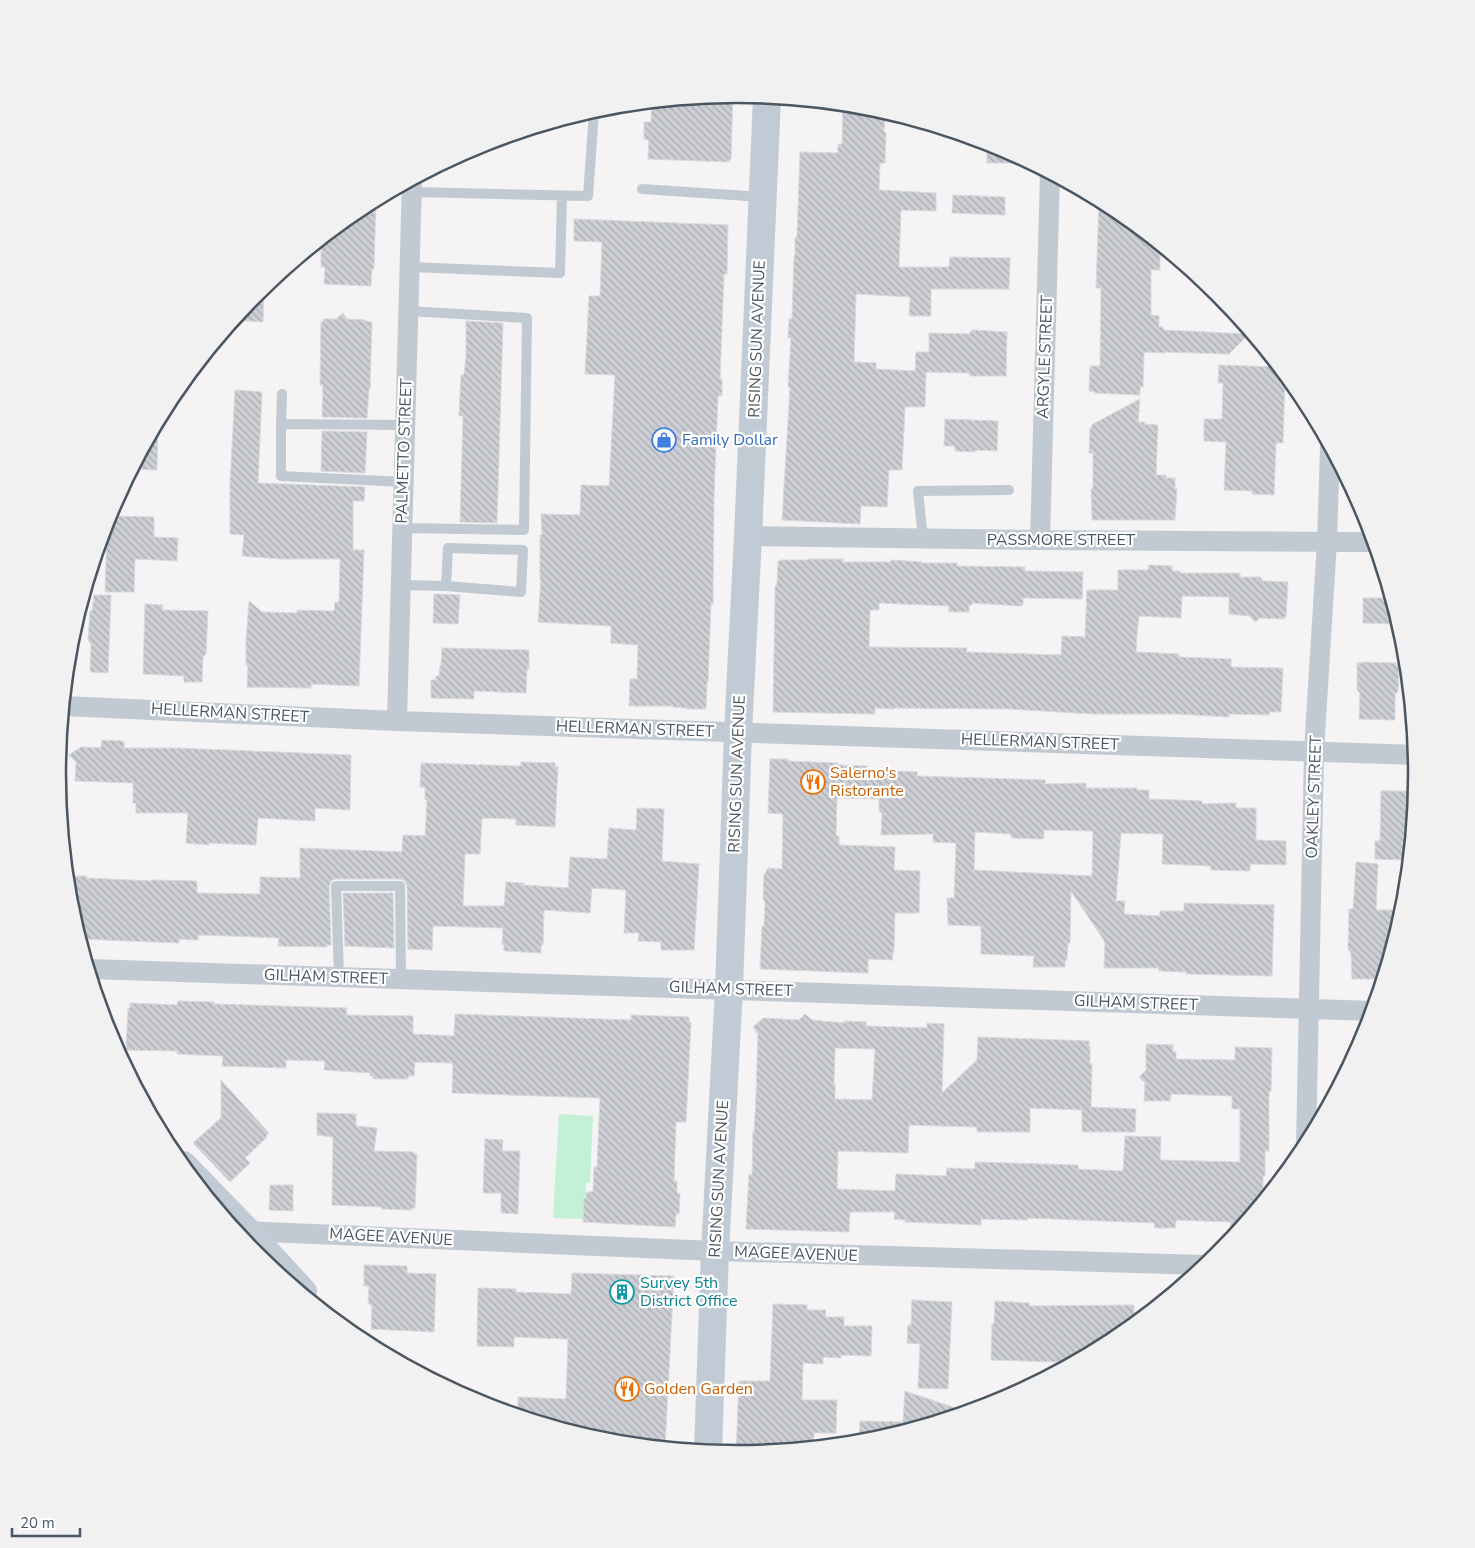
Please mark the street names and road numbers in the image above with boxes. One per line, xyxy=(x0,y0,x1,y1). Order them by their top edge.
street label: RISING SUN AVENUE xyxy=(743,260,771,418)
street label: ARGYLE STREET xyxy=(1032,294,1058,419)
street label: PALMETTO STREET xyxy=(390,378,418,524)
street label: PASSMORE STREET xyxy=(987,529,1136,551)
street label: RISING SUN AVENUE xyxy=(723,695,751,853)
street label: HELLERMAN STREET xyxy=(150,698,310,728)
street label: HELLERMAN STREET xyxy=(556,715,715,743)
street label: HELLERMAN STREET xyxy=(961,728,1120,756)
street label: OAKLEY STREET xyxy=(1301,735,1327,859)
street label: GILHAM STREET xyxy=(264,964,389,990)
street label: GILHAM STREET xyxy=(669,976,794,1002)
street label: GILHAM STREET xyxy=(1074,990,1199,1016)
street label: RISING SUN AVENUE xyxy=(704,1100,734,1258)
street label: MAGEE AVENUE xyxy=(329,1223,453,1251)
street label: MAGEE AVENUE xyxy=(734,1241,858,1267)

